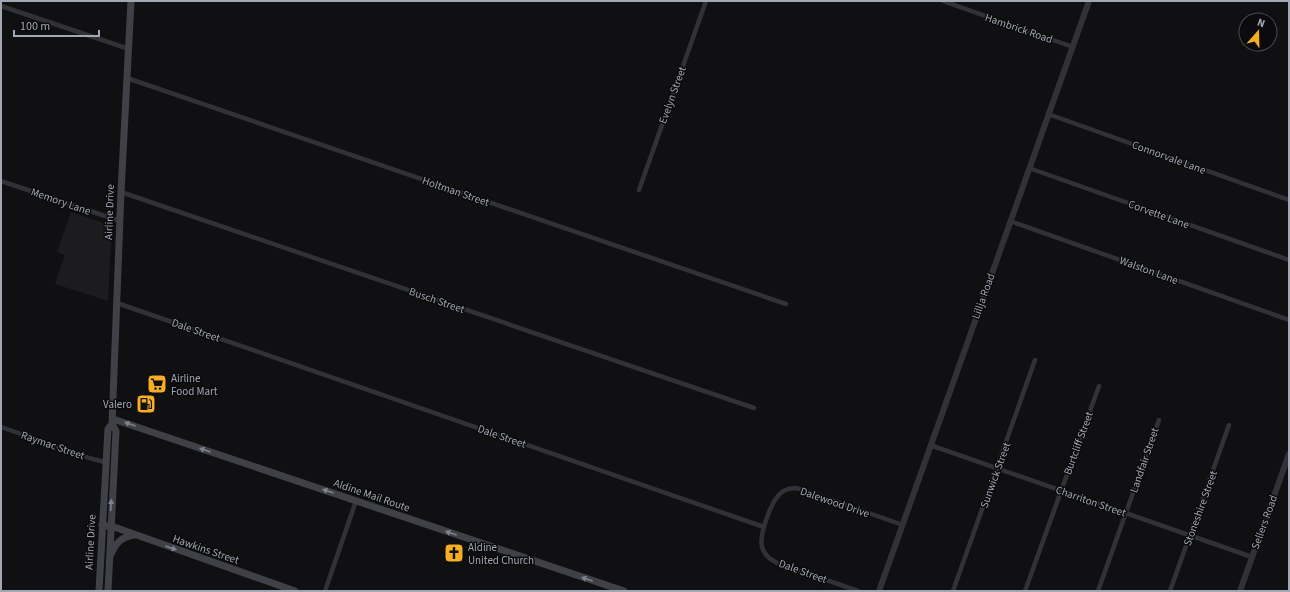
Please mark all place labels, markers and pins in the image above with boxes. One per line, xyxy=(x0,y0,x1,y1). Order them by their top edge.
place label: Airline Food Mart xyxy=(171,371,218,399)
supermarket icon: Airline Food Mart xyxy=(146,373,168,395)
fuel station icon: Valero xyxy=(135,393,157,415)
place label: Valero xyxy=(103,397,132,412)
place label: Aldine United Church xyxy=(468,540,534,568)
church icon: Aldine United Church xyxy=(443,542,465,564)

